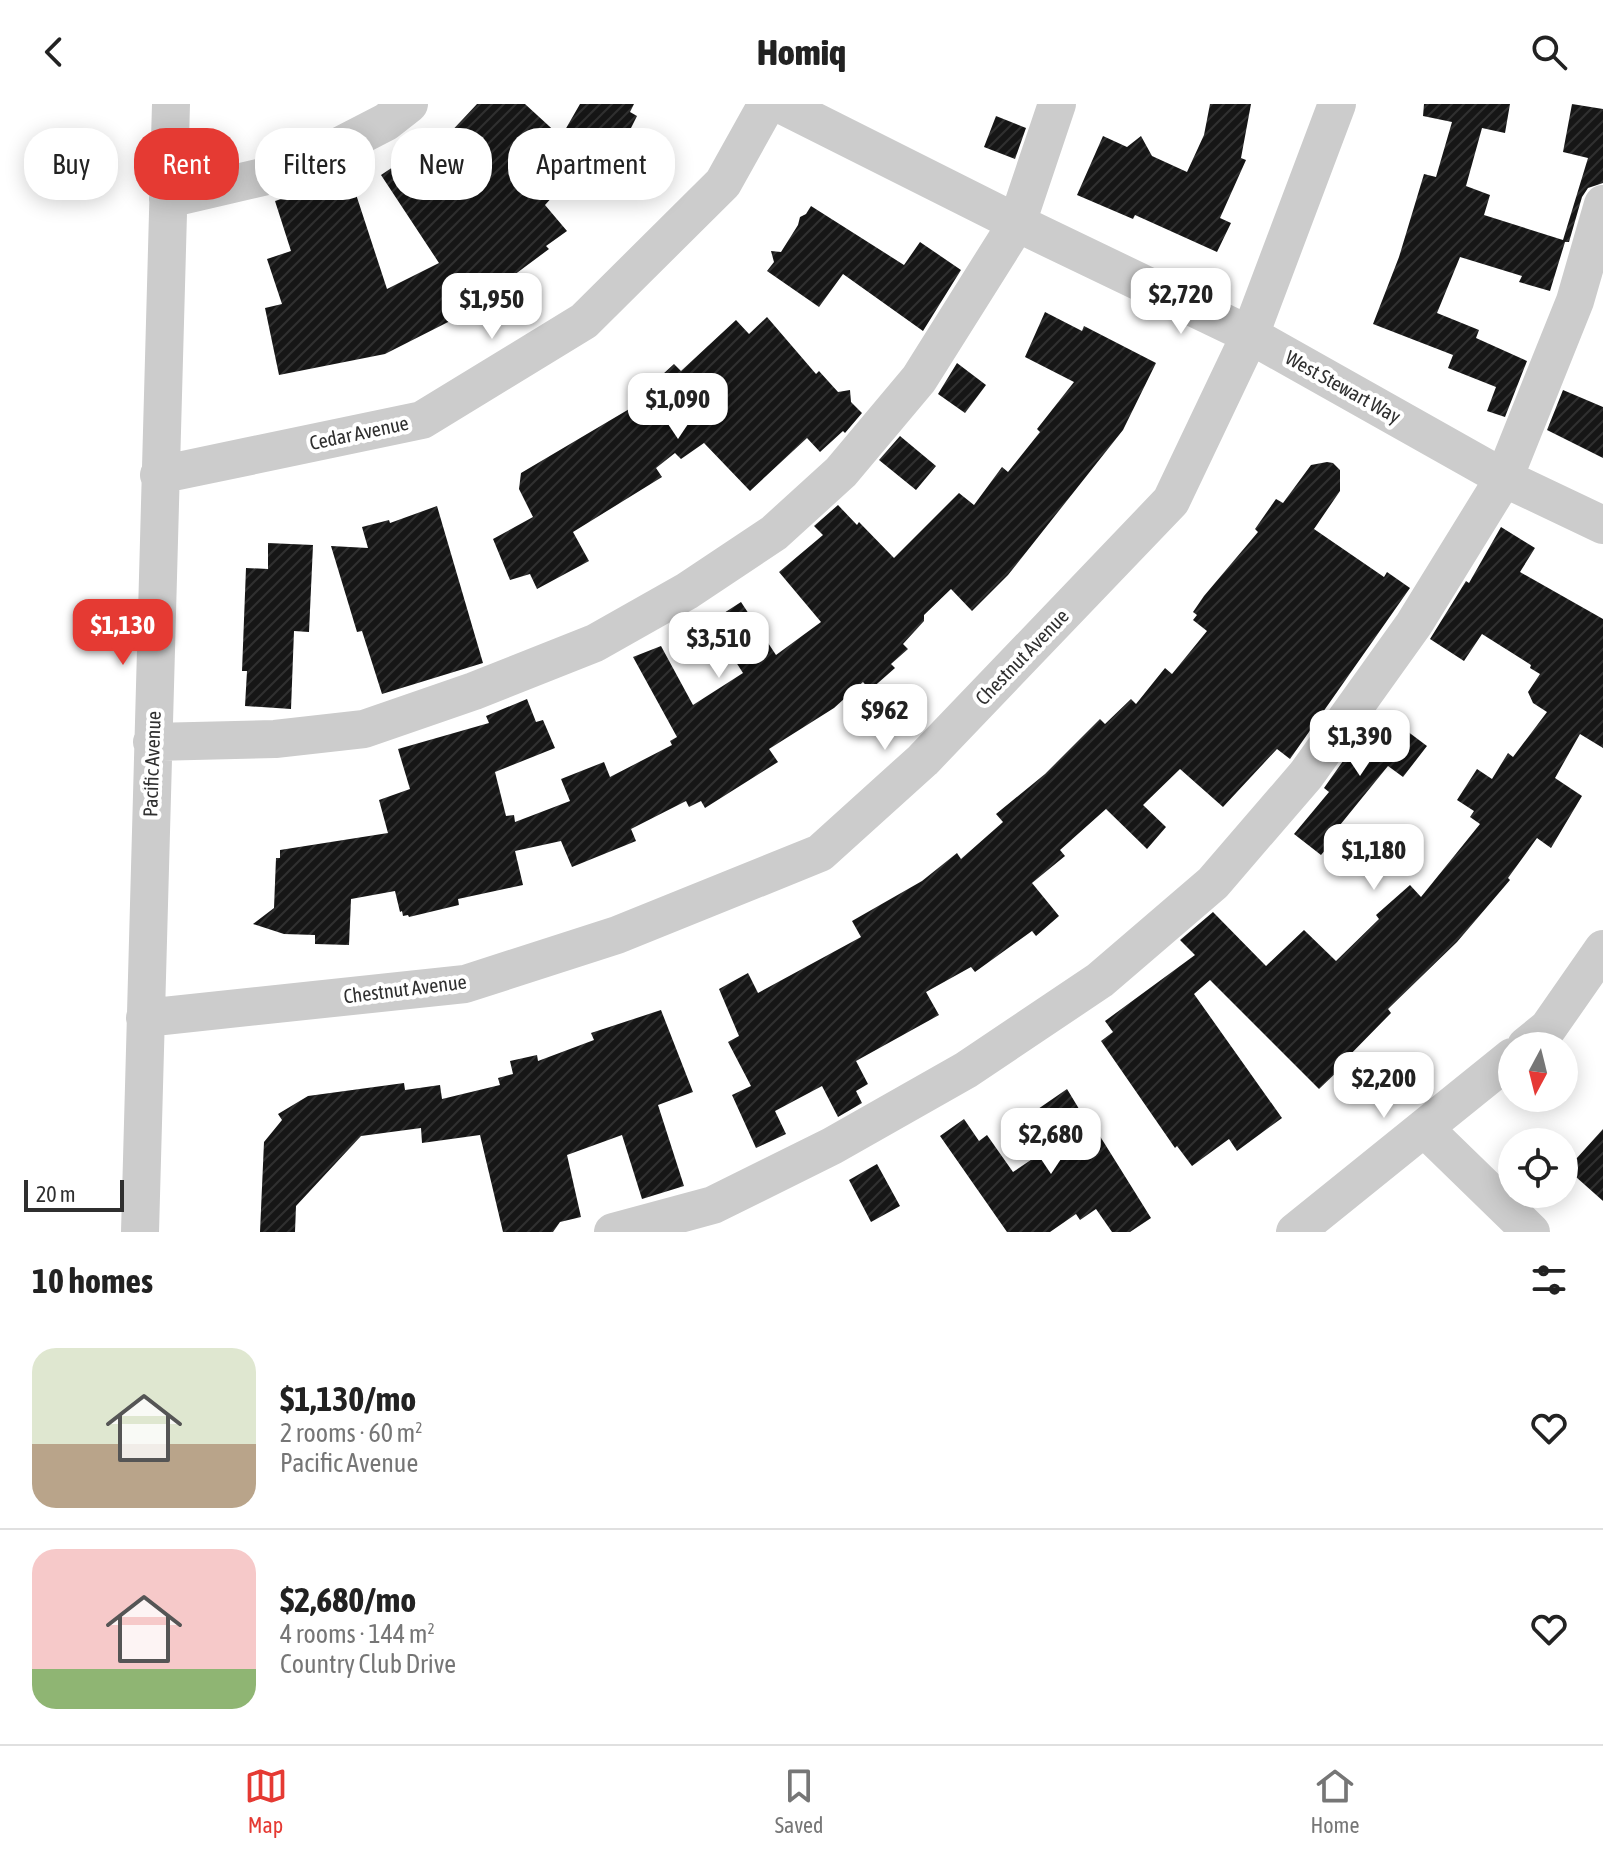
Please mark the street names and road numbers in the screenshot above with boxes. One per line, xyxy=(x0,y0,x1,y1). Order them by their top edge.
street label: West Stewart Way xyxy=(1282,345,1405,428)
street label: Cedar Avenue xyxy=(307,411,411,454)
street label: Chestnut Avenue xyxy=(970,604,1073,709)
street label: Pacific Avenue xyxy=(138,710,165,818)
street label: Chestnut Avenue xyxy=(342,970,468,1007)

